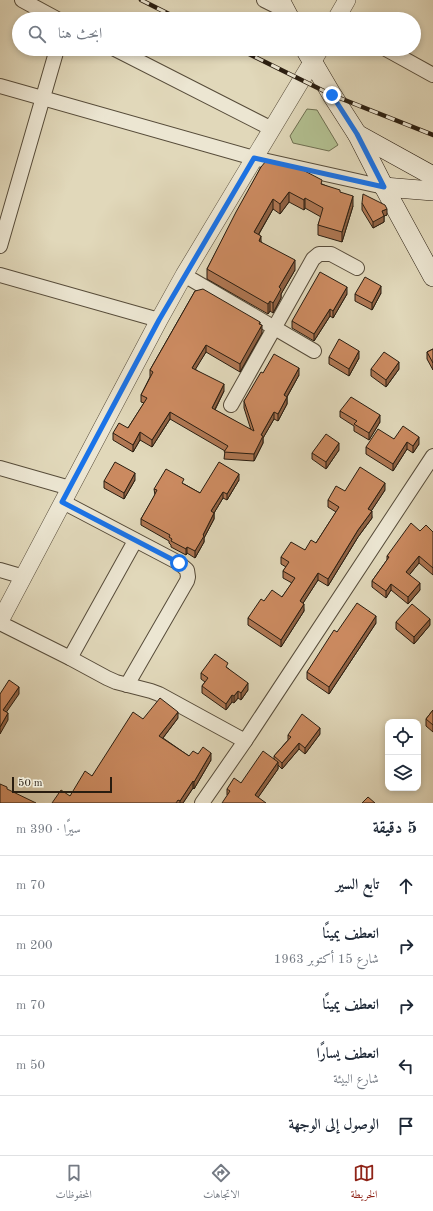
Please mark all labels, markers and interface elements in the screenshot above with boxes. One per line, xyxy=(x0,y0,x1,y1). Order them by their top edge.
search box xyxy=(12,12,421,56)
icon: search xyxy=(26,23,48,45)
text: ابحث هنا xyxy=(58,27,102,42)
route end xyxy=(323,86,341,104)
route start xyxy=(170,554,188,572)
map controls xyxy=(385,719,421,791)
button: locate xyxy=(385,719,421,755)
button: layers xyxy=(385,755,421,791)
scale bar xyxy=(12,775,112,794)
text: 50 m xyxy=(18,778,43,789)
text: 5 دقيقة xyxy=(373,820,417,837)
text: سيرًا · 390 m xyxy=(16,823,81,836)
icon: ahead xyxy=(395,875,417,897)
text: تابع السير xyxy=(336,878,379,893)
text: 70 m xyxy=(16,879,45,892)
text: انعطف يمينًا xyxy=(323,927,379,942)
icon: right xyxy=(395,935,417,957)
text: 200 m xyxy=(16,939,53,952)
text: شارع 15 أكتوبر 1963 xyxy=(274,953,379,966)
icon: right xyxy=(395,995,417,1017)
text: انعطف يمينًا xyxy=(323,998,379,1013)
text: 70 m xyxy=(16,999,45,1012)
text: انعطف يسارًا xyxy=(317,1047,379,1062)
icon: left xyxy=(395,1055,417,1077)
text: 50 m xyxy=(16,1059,45,1072)
text: شارع البيئة xyxy=(333,1073,379,1086)
icon: arrive xyxy=(395,1115,417,1137)
text: الوصول إلى الوجهة xyxy=(288,1118,379,1133)
tab: المحفوظات xyxy=(56,1162,92,1205)
tab: الاتجاهات xyxy=(203,1162,240,1205)
tab: الخريطة xyxy=(351,1162,377,1205)

